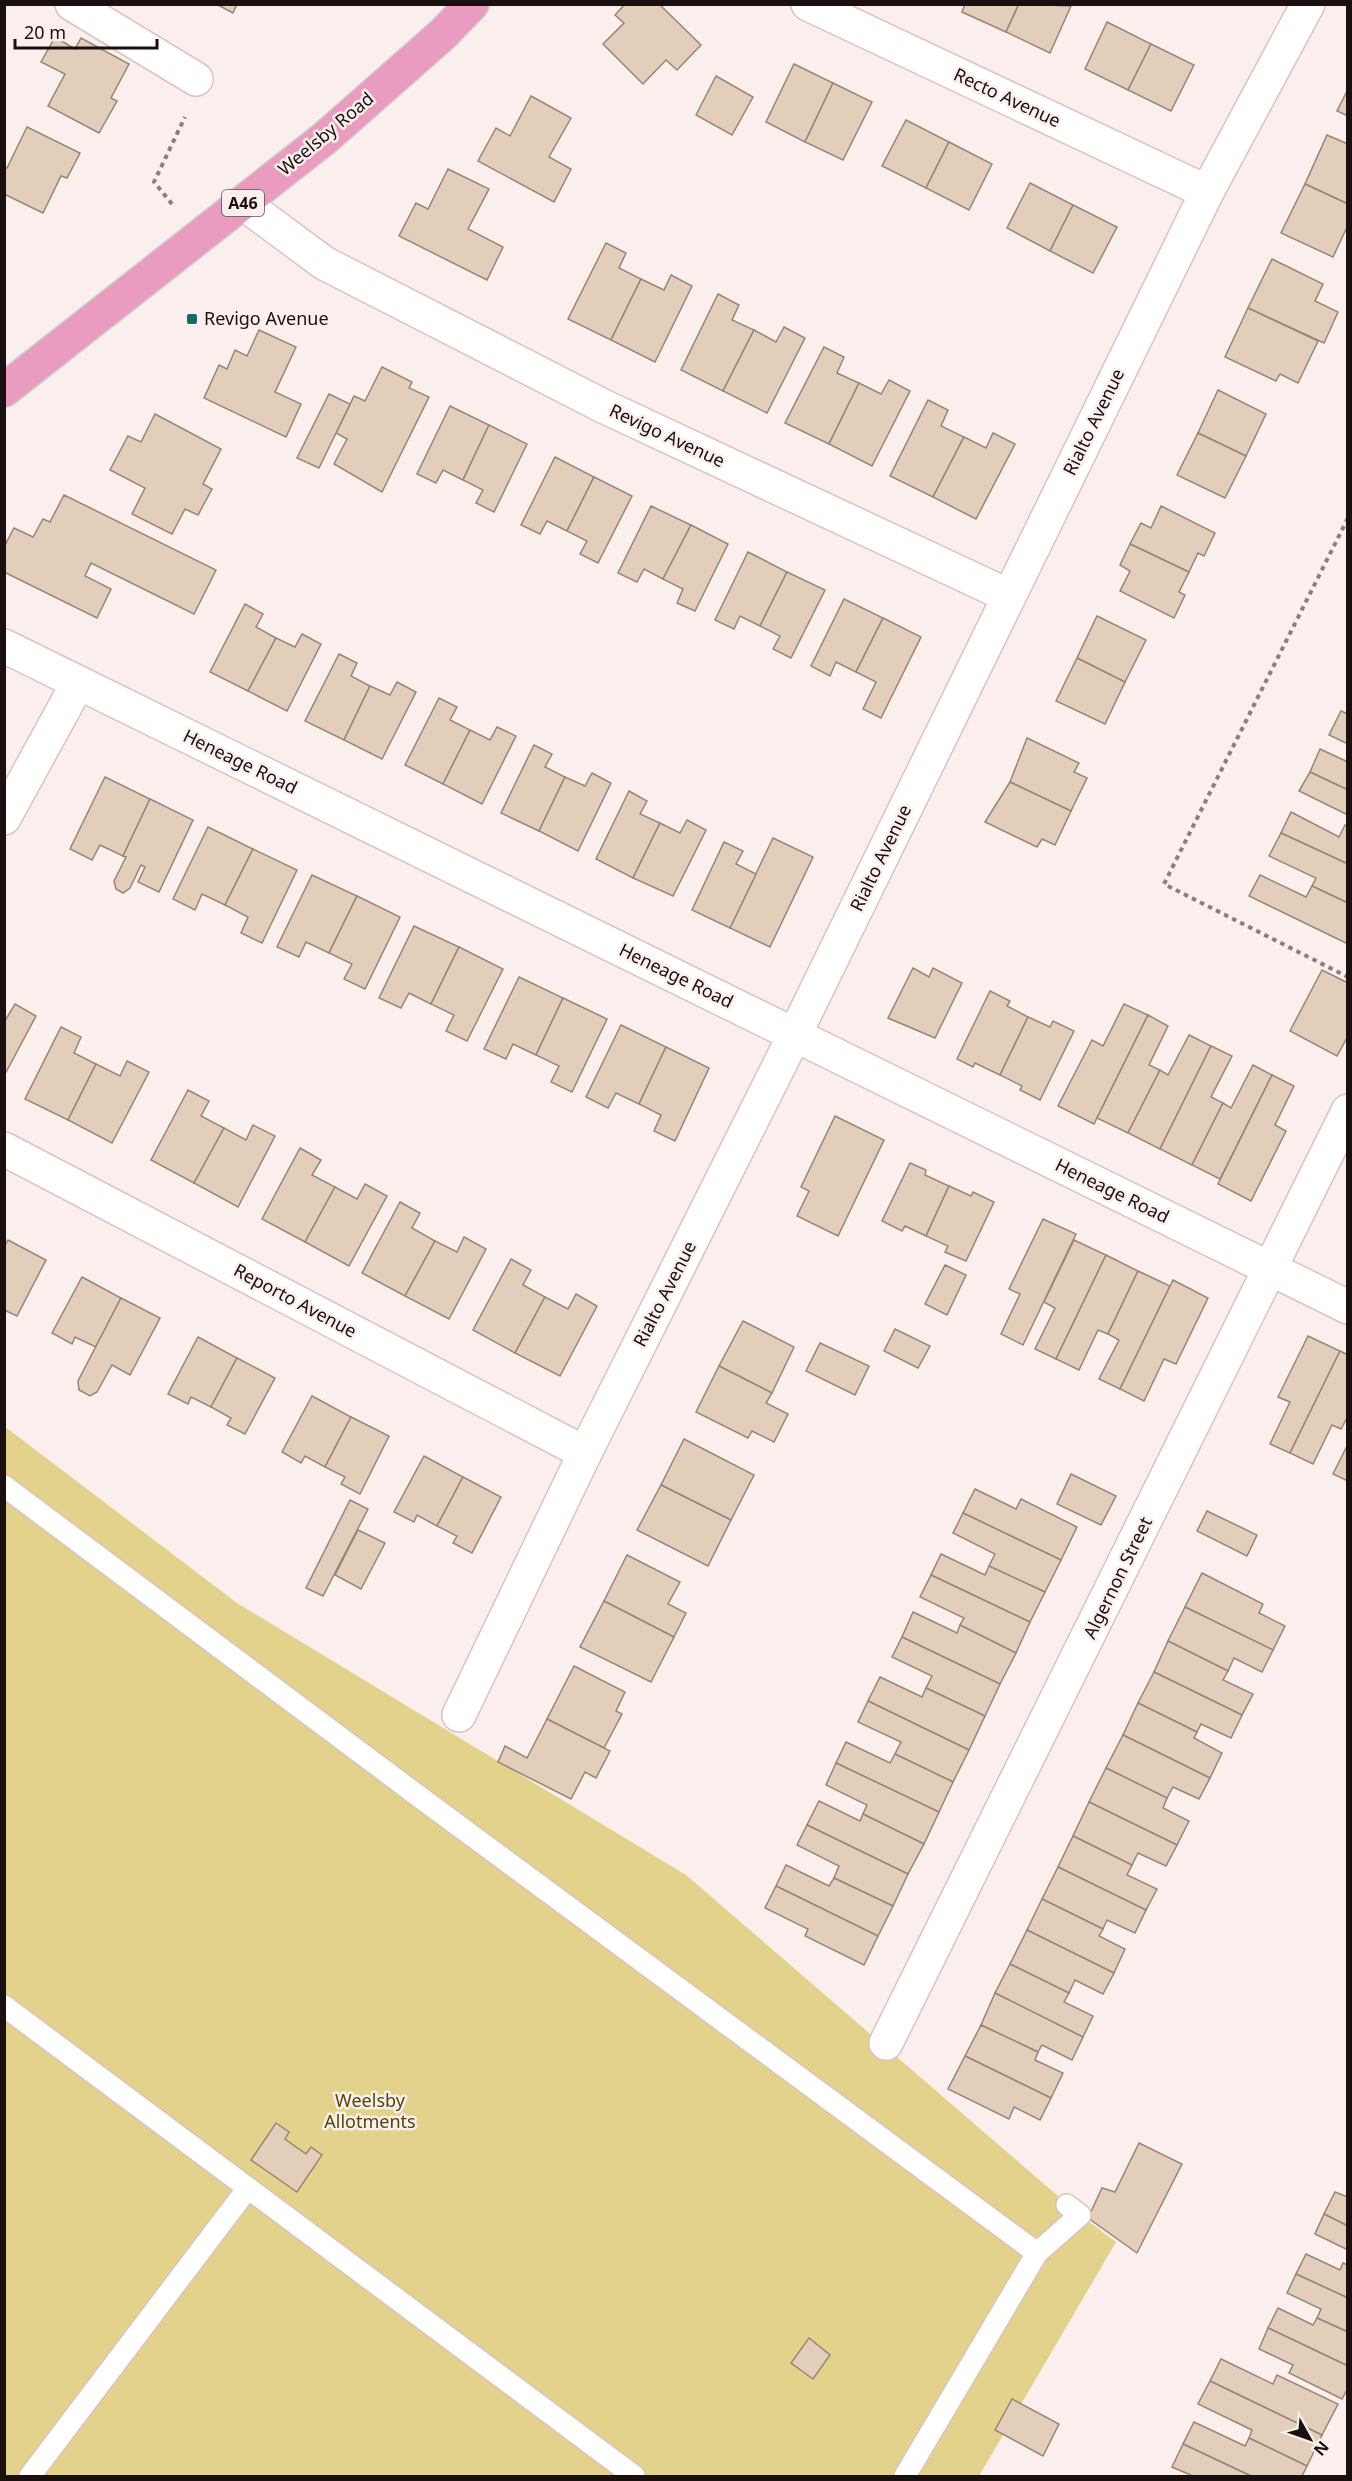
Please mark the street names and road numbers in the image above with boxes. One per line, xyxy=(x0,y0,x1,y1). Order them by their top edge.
street label: Recto Avenue xyxy=(950,62,1065,132)
street label: Weelsby Road xyxy=(273,86,378,180)
road number: A46 xyxy=(222,190,264,216)
street label: Rialto Avenue xyxy=(1057,364,1129,479)
street label: Revigo Avenue xyxy=(606,398,729,472)
street label: Heneage Road xyxy=(179,723,301,799)
street label: Rialto Avenue xyxy=(844,800,916,915)
street label: Heneage Road xyxy=(615,937,737,1013)
street label: Heneage Road xyxy=(1051,1152,1173,1228)
street label: Rialto Avenue xyxy=(627,1236,701,1351)
street label: Reporto Avenue xyxy=(230,1258,361,1343)
street label: Algernon Street xyxy=(1077,1512,1157,1643)

